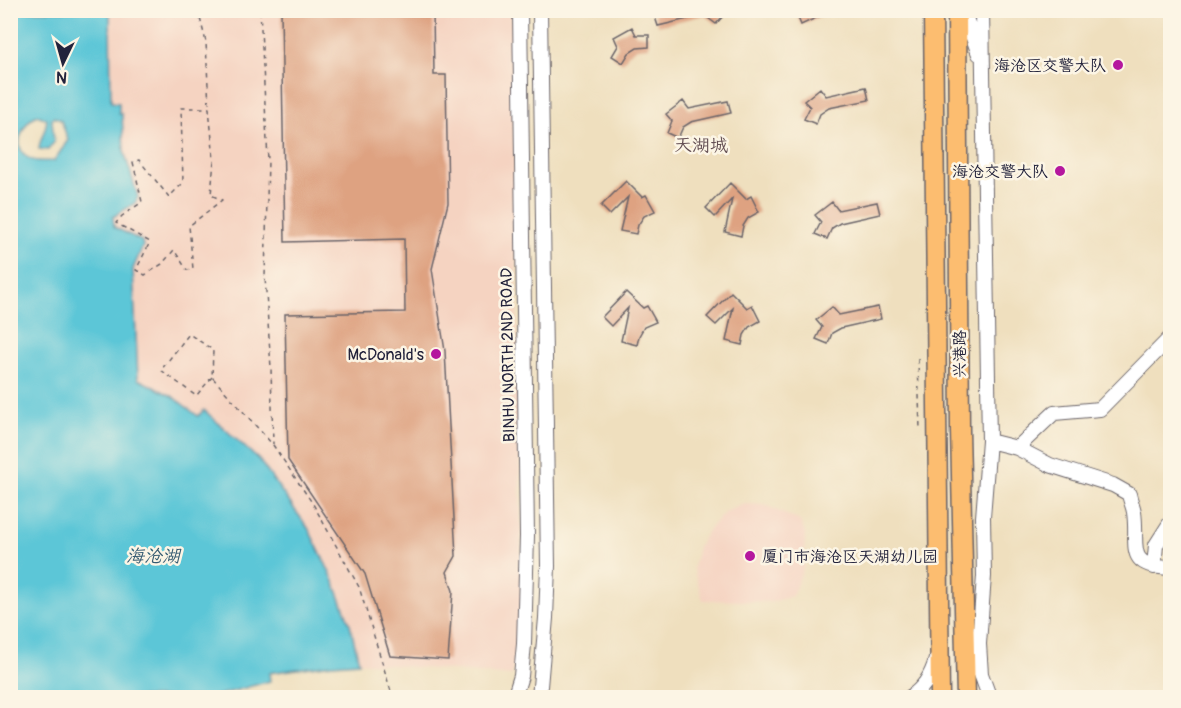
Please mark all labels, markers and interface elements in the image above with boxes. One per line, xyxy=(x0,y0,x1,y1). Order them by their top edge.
north arrow xyxy=(33,33,93,93)
place label: 海沧区交警大队 xyxy=(994,56,1106,76)
marker: 海沧区交警大队 xyxy=(1111,58,1125,72)
text: N xyxy=(55,66,68,87)
district label: 天湖城 xyxy=(674,134,728,157)
place label: 海沧交警大队 xyxy=(952,162,1048,182)
marker: 海沧交警大队 xyxy=(1053,164,1067,178)
street label: BINHU NORTH 2ND ROAD xyxy=(496,268,520,442)
street label: 兴港路 xyxy=(950,330,970,378)
place label: McDonald's xyxy=(347,345,424,365)
marker: McDonald's xyxy=(429,347,443,361)
water label: 海沧湖 xyxy=(126,545,182,568)
place label: 厦门市海沧区天湖幼儿园 xyxy=(762,547,938,567)
marker: 厦门市海沧区天湖幼儿园 xyxy=(743,549,757,563)

